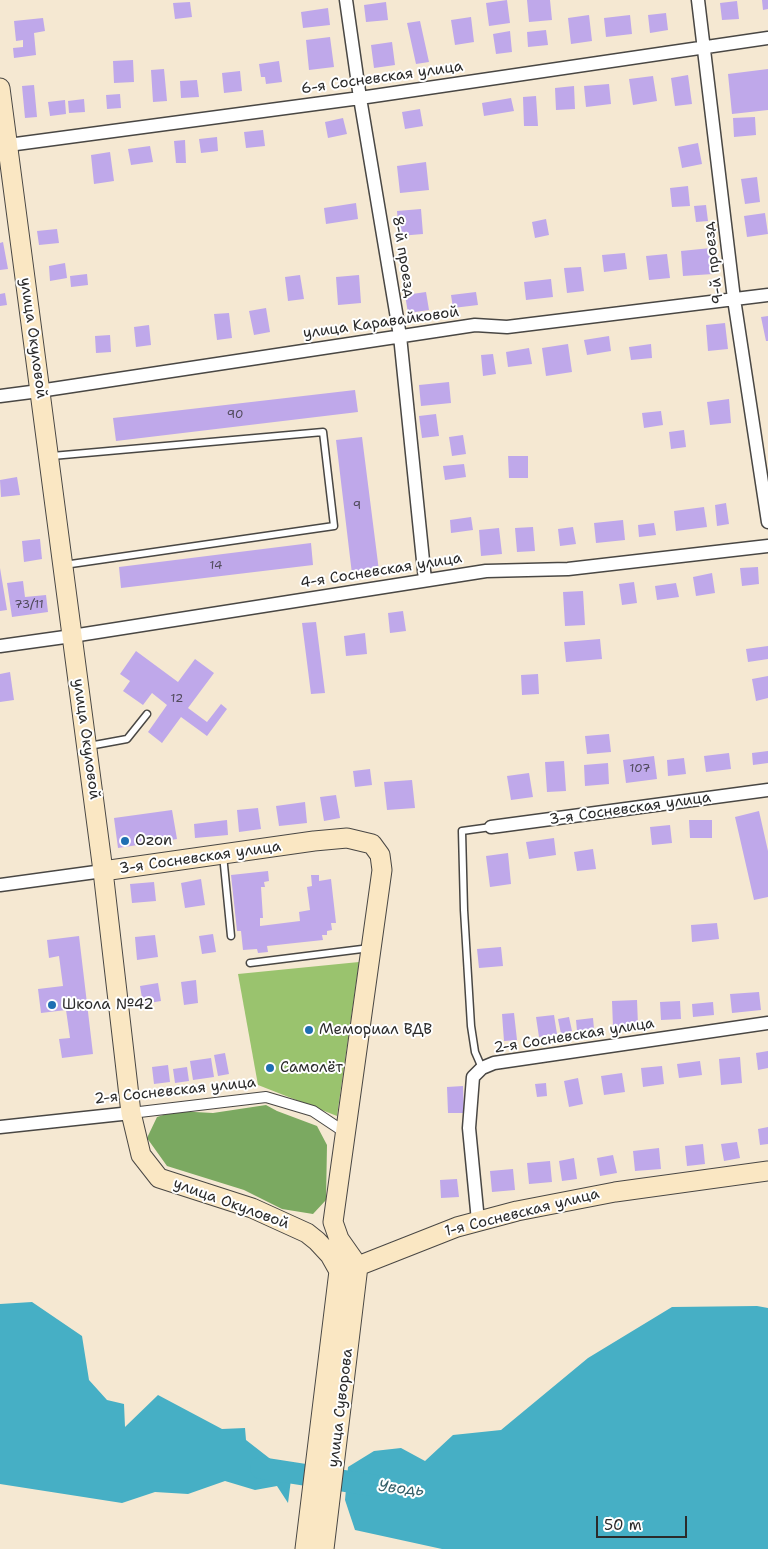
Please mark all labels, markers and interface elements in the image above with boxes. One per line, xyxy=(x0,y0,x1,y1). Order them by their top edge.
street label: 6-я Сосневская улица xyxy=(300,58,464,98)
street label: 8-й проезд xyxy=(388,215,418,299)
street label: 9-й проезд xyxy=(700,221,728,305)
street label: улица Окуловой xyxy=(16,276,50,400)
street label: улица Каравайковой xyxy=(302,303,460,343)
house number: 90 xyxy=(227,408,243,422)
house number: 9 xyxy=(353,499,361,513)
street label: 4-я Сосневская улица xyxy=(299,549,463,593)
house number: 14 xyxy=(210,559,222,573)
house number: 73/11 xyxy=(14,598,44,612)
street label: улица Окуловой xyxy=(69,677,103,801)
house number: 12 xyxy=(171,692,183,706)
house number: 107 xyxy=(630,762,650,776)
street label: 3-я Сосневская улица xyxy=(548,789,712,829)
place label: Ozon xyxy=(135,832,172,850)
marker: Ozon xyxy=(119,835,131,847)
street label: 3-я Сосневская улица xyxy=(118,838,282,878)
place label: Школа №42 xyxy=(62,996,154,1014)
marker: Школа №42 xyxy=(46,999,58,1011)
street label: 2-я Сосневская улица xyxy=(492,1014,656,1058)
place label: Мемориал ВДВ xyxy=(319,1021,432,1039)
marker: Мемориал ВДВ xyxy=(303,1024,315,1036)
place label: Самолёт xyxy=(280,1059,343,1077)
marker: Самолёт xyxy=(264,1062,276,1074)
street label: 2-я Сосневская улица xyxy=(93,1074,257,1108)
street label: улица Окуловой xyxy=(171,1175,291,1233)
street label: 1-я Сосневская улица xyxy=(443,1185,601,1241)
street label: улица Суворова xyxy=(325,1348,357,1468)
water label: Уводь xyxy=(377,1477,425,1501)
scale bar xyxy=(598,1506,689,1538)
text: 50 m xyxy=(604,1515,642,1535)

